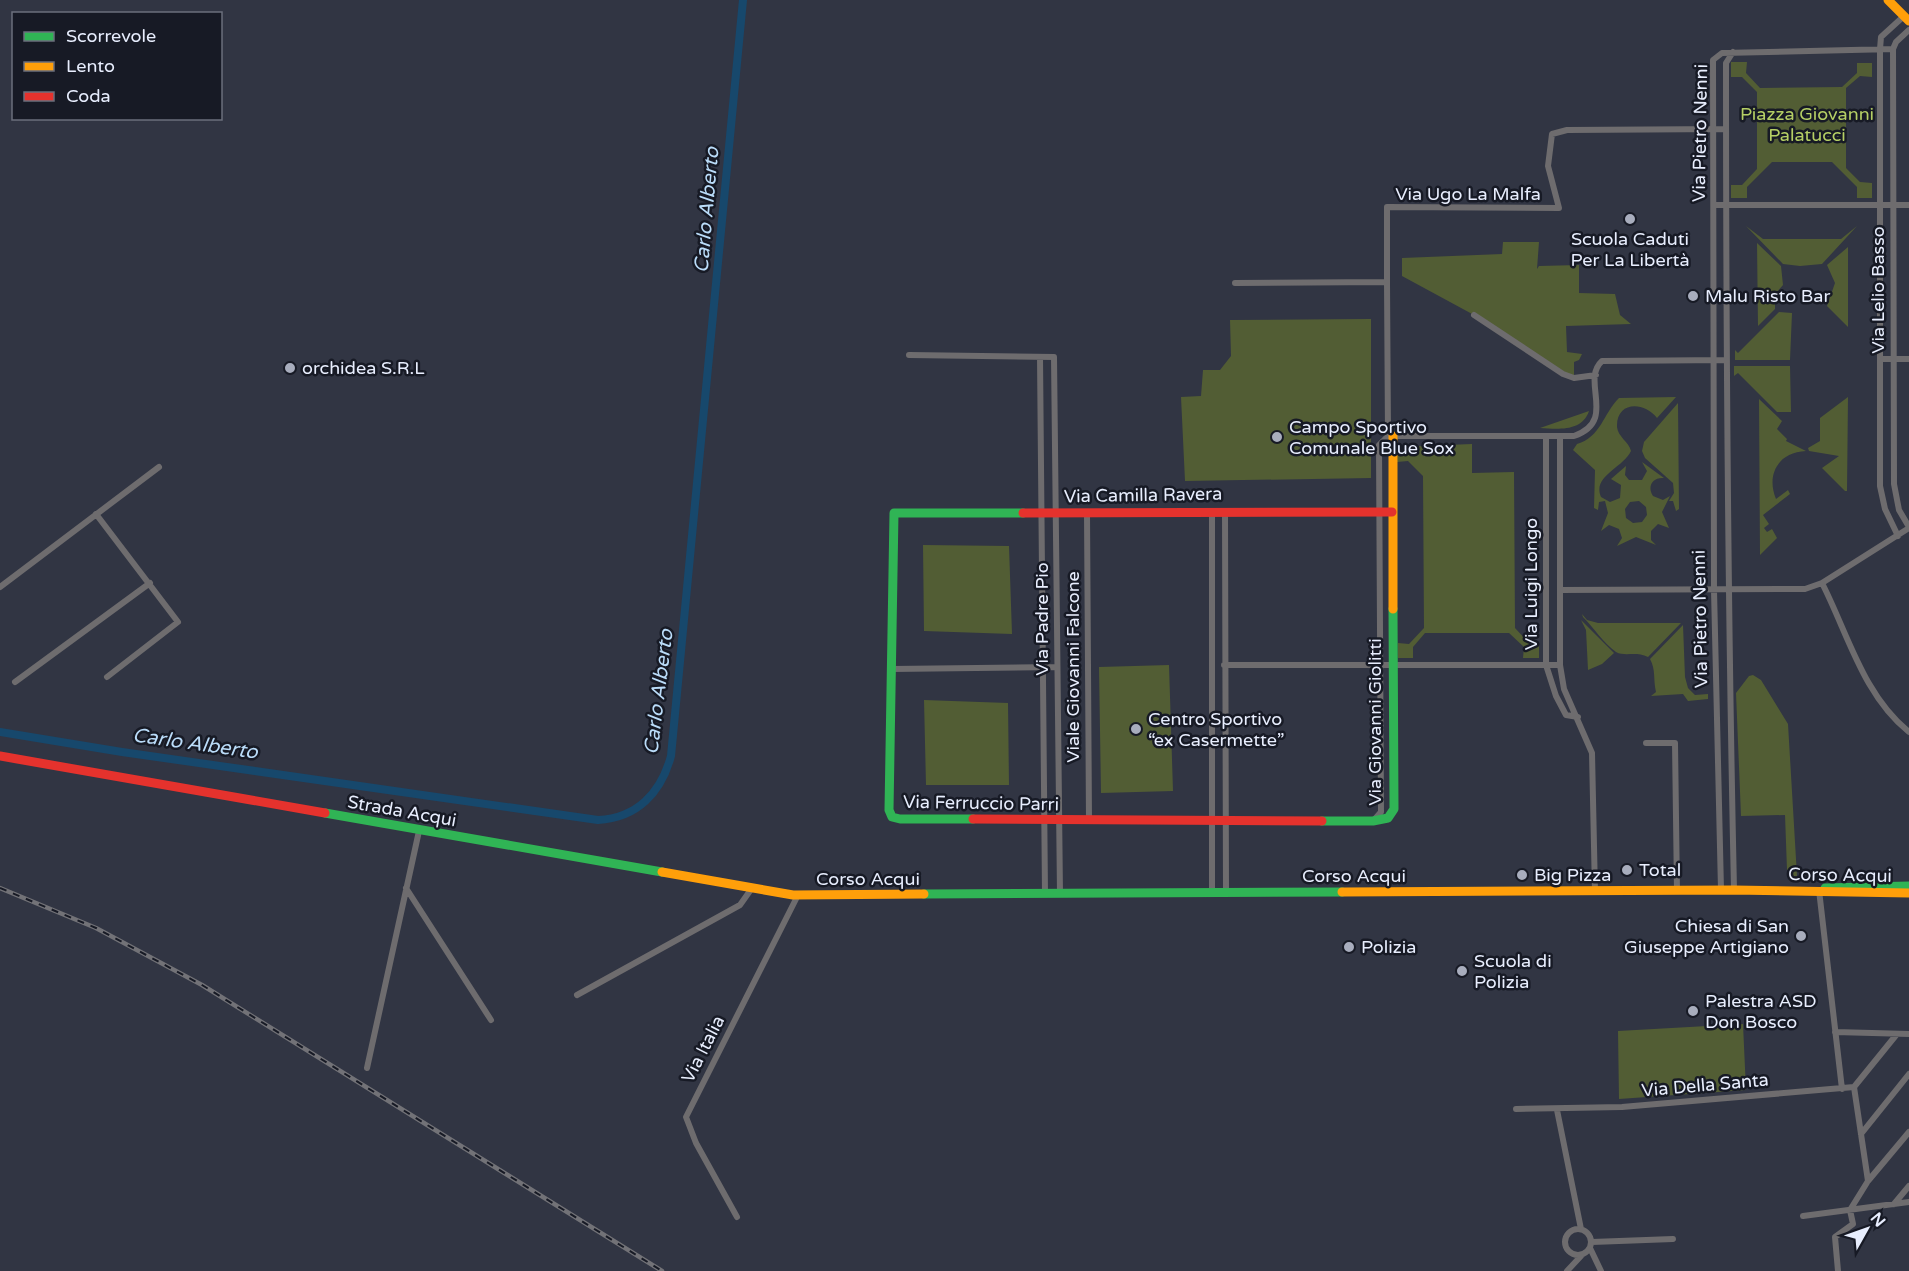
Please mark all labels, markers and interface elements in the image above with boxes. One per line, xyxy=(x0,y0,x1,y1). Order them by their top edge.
legend xyxy=(12,12,222,120)
text: Scorrevole xyxy=(66,25,156,47)
text: Lento xyxy=(66,55,115,77)
street label: Via Pietro Nenni xyxy=(1688,64,1712,202)
text: Coda xyxy=(66,85,111,107)
park label: Piazza Giovanni Palatucci xyxy=(1740,103,1874,146)
water label: Carlo Alberto xyxy=(690,145,725,274)
street label: Via Ugo La Malfa xyxy=(1395,183,1541,205)
marker: Scuola Caduti Per La Libertà xyxy=(1623,212,1637,226)
street label: Via Lelio Basso xyxy=(1867,226,1889,354)
place label: Scuola Caduti Per La Libertà xyxy=(1570,228,1690,271)
place label: Malu Risto Bar xyxy=(1705,285,1830,307)
marker: Malu Risto Bar xyxy=(1686,289,1700,303)
place label: orchidea S.R.L xyxy=(302,357,425,379)
marker: orchidea S.R.L xyxy=(283,361,297,375)
place label: Campo Sportivo Comunale Blue Sox xyxy=(1289,416,1454,459)
marker: Campo Sportivo Comunale Blue Sox xyxy=(1270,430,1284,444)
street label: Via Camilla Ravera xyxy=(1064,483,1222,507)
street label: Via Luigi Longo xyxy=(1520,518,1542,650)
street label: Via Pietro Nenni xyxy=(1688,550,1712,688)
street label: Via Padre Pio xyxy=(1031,562,1053,676)
street label: Viale Giovanni Falcone xyxy=(1062,571,1084,763)
water label: Carlo Alberto xyxy=(639,627,679,756)
street label: Via Giovanni Giolitti xyxy=(1364,638,1386,806)
place label: Centro Sportivo “ex Casermette” xyxy=(1148,708,1284,751)
marker: Centro Sportivo “ex Casermette” xyxy=(1129,722,1143,736)
water label: Carlo Alberto xyxy=(131,723,260,765)
street label: Strada Acqui xyxy=(346,791,458,831)
street label: Via Ferruccio Parri xyxy=(903,791,1059,815)
place label: Total xyxy=(1639,859,1681,881)
marker: Total xyxy=(1620,863,1634,877)
street label: Corso Acqui xyxy=(1788,863,1892,887)
place label: Big Pizza xyxy=(1534,864,1611,886)
street label: Corso Acqui xyxy=(1302,865,1406,887)
street label: Corso Acqui xyxy=(816,868,920,890)
marker: Big Pizza xyxy=(1515,868,1529,882)
place label: Chiesa di San Giuseppe Artigiano xyxy=(1624,915,1789,958)
marker: Chiesa di San Giuseppe Artigiano xyxy=(1794,929,1808,943)
place label: Polizia xyxy=(1361,936,1416,958)
marker: Polizia xyxy=(1342,940,1356,954)
place label: Scuola di Polizia xyxy=(1474,950,1552,993)
marker: Scuola di Polizia xyxy=(1455,964,1469,978)
place label: Palestra ASD Don Bosco xyxy=(1705,990,1817,1033)
marker: Palestra ASD Don Bosco xyxy=(1686,1004,1700,1018)
street label: Via Italia xyxy=(677,1012,729,1086)
street label: Via Della Santa xyxy=(1640,1068,1770,1102)
north arrow xyxy=(1837,1199,1897,1259)
text: N xyxy=(1866,1209,1890,1231)

